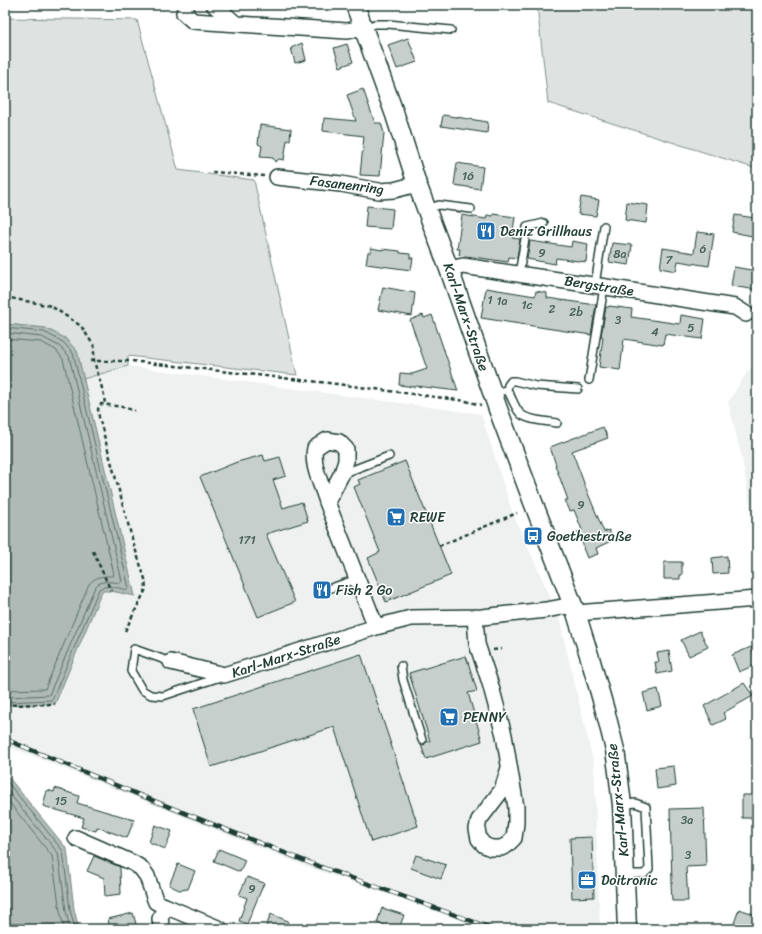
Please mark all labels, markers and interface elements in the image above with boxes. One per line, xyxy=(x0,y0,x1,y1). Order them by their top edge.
house number: 16 xyxy=(462,165,474,187)
street label: Fasanenring xyxy=(309,168,385,202)
place label: Deniz Grillhaus xyxy=(500,219,592,244)
restaurant icon: Deniz Grillhaus xyxy=(475,220,497,242)
house number: 6 xyxy=(700,238,707,260)
house number: 9 xyxy=(538,242,546,264)
house number: 8a xyxy=(613,243,627,265)
house number: 7 xyxy=(666,249,674,271)
street label: Karl-Marx-Straße xyxy=(436,259,496,375)
street label: Bergstraße xyxy=(563,268,636,304)
house number: 1 xyxy=(487,289,493,311)
house number: 1a xyxy=(496,290,508,312)
house number: 1c xyxy=(521,294,533,316)
house number: 2 xyxy=(549,298,556,320)
house number: 2b xyxy=(569,301,583,323)
house number: 3 xyxy=(615,309,622,331)
house number: 5 xyxy=(687,317,695,339)
house number: 4 xyxy=(651,321,659,343)
house number: 9 xyxy=(577,494,585,516)
place label: REWE xyxy=(410,505,446,530)
supermarket icon: REWE xyxy=(385,506,407,528)
place label: Goethestraße xyxy=(547,524,632,549)
bus stop icon: Goethestraße xyxy=(522,525,544,547)
house number: 171 xyxy=(238,529,256,551)
place label: Fish 2 Go xyxy=(336,578,392,603)
restaurant icon: Fish 2 Go xyxy=(311,579,333,601)
street label: Karl-Marx-Straße xyxy=(228,627,344,685)
place label: PENNY xyxy=(463,705,507,730)
supermarket icon: PENNY xyxy=(438,706,460,728)
street label: Karl-Marx-Straße xyxy=(600,742,636,858)
house number: 15 xyxy=(55,790,67,812)
house number: 3a xyxy=(681,809,693,831)
house number: 3 xyxy=(685,844,692,866)
place label: Doitronic xyxy=(601,868,658,893)
office icon: Doitronic xyxy=(576,869,598,891)
house number: 9 xyxy=(248,878,256,900)

